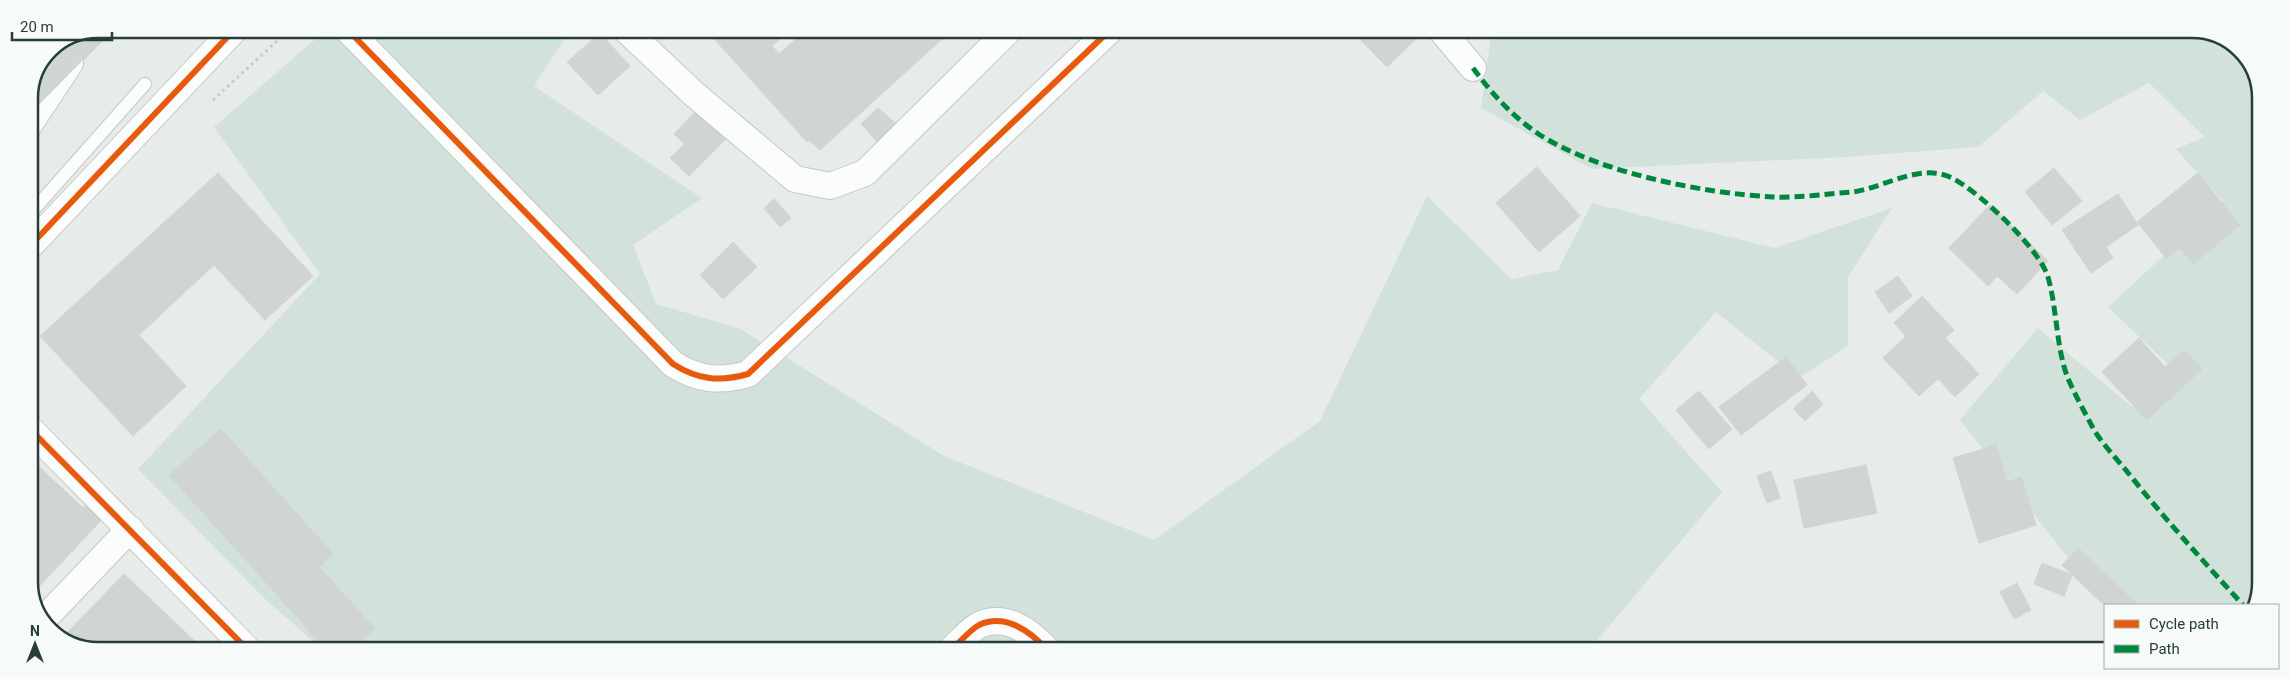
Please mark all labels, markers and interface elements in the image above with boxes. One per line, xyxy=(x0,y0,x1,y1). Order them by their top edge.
scale bar xyxy=(12,10,112,42)
text: 20 m xyxy=(20,18,54,36)
legend xyxy=(2104,604,2279,669)
text: Cycle path xyxy=(2149,615,2219,633)
north arrow xyxy=(10,619,60,669)
text: N xyxy=(30,623,40,639)
text: Path xyxy=(2149,640,2180,658)

